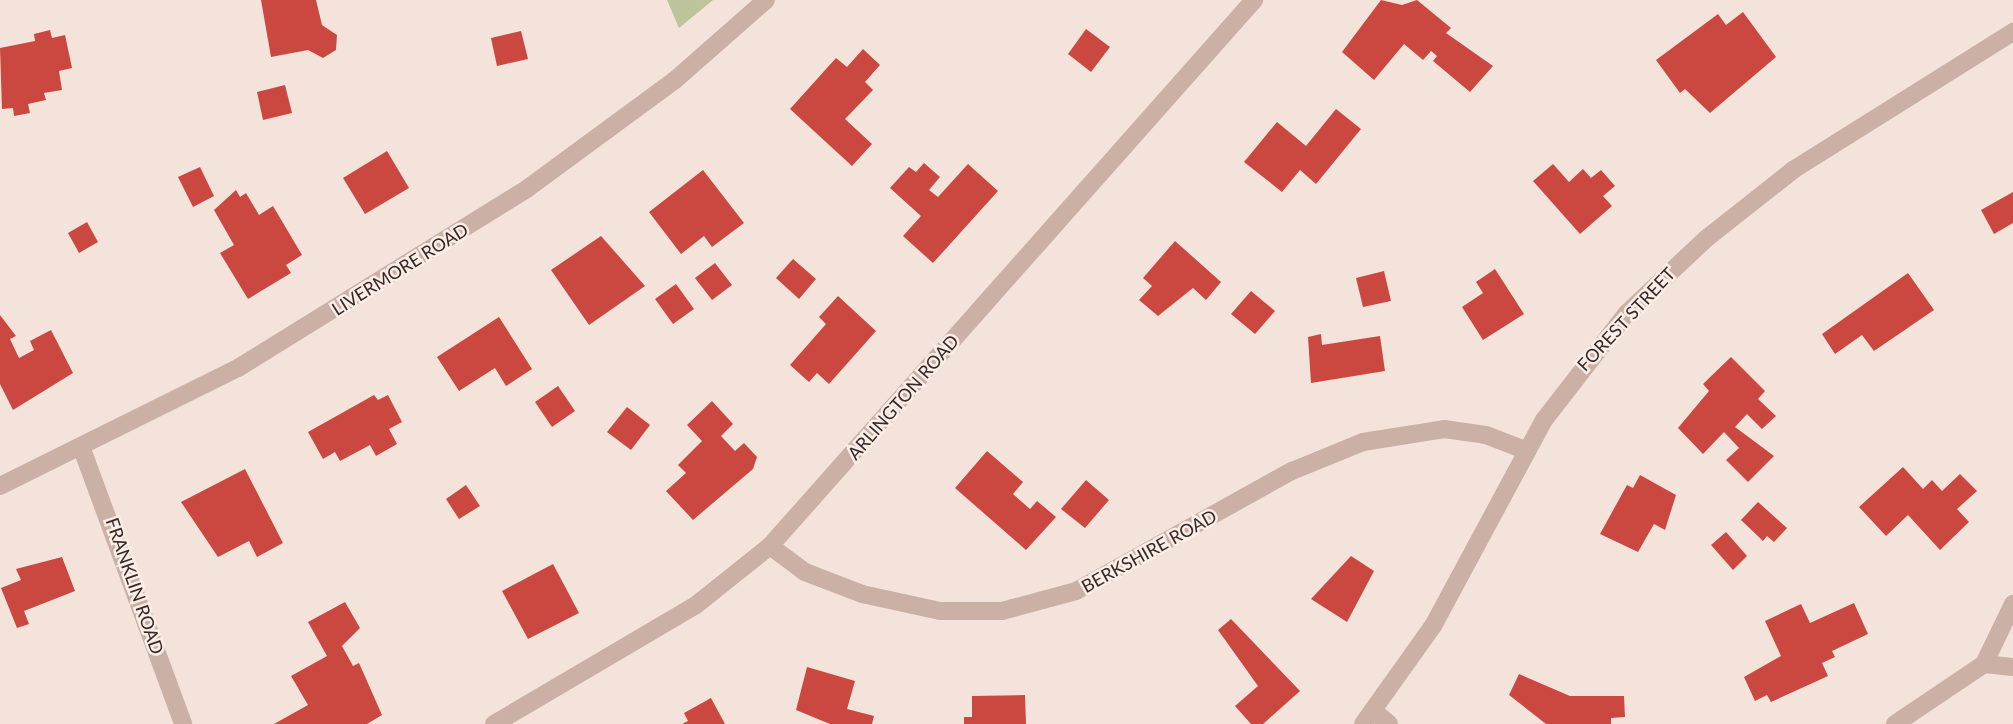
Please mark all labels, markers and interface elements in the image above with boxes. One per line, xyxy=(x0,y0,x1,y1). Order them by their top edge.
street label: LIVERMORE ROAD xyxy=(328,218,472,320)
street label: FOREST STREET xyxy=(1572,263,1680,375)
street label: ARLINGTON ROAD xyxy=(843,330,963,464)
street label: BERKSHIRE ROAD xyxy=(1078,505,1220,597)
street label: FRANKLIN ROAD xyxy=(102,515,168,657)

